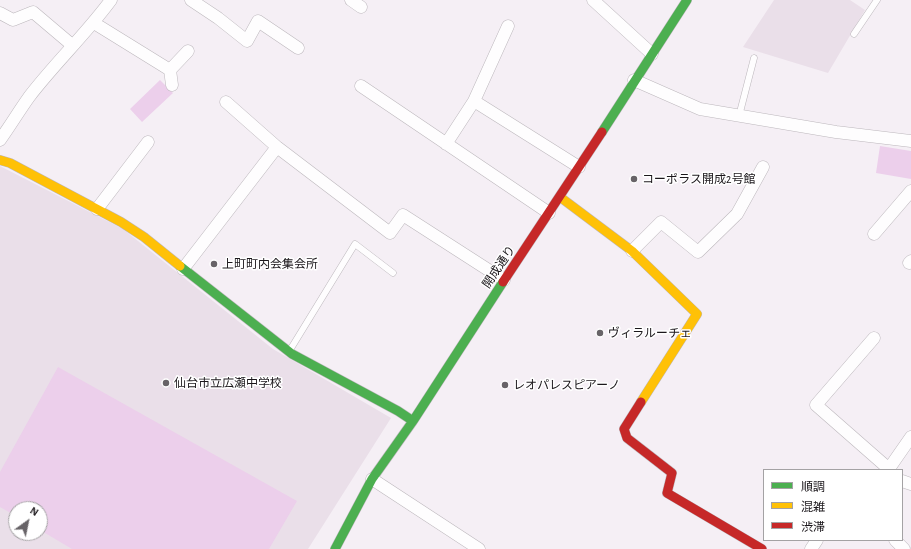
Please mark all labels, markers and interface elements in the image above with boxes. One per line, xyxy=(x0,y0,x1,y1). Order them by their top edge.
place label: コーポラス開成2号館 xyxy=(642,172,755,186)
marker: コーポラス開成2号館 xyxy=(629,174,639,184)
street label: 開成通り xyxy=(480,243,518,291)
place label: 上町町内会集会所 xyxy=(222,257,318,271)
marker: 上町町内会集会所 xyxy=(209,259,219,269)
place label: ヴィラルーチェ xyxy=(608,326,692,340)
marker: ヴィラルーチェ xyxy=(595,328,605,338)
place label: 仙台市立広瀬中学校 xyxy=(174,376,282,390)
marker: 仙台市立広瀬中学校 xyxy=(161,378,171,388)
place label: レオパレスピアーノ xyxy=(513,378,620,392)
marker: レオパレスピアーノ xyxy=(500,380,510,390)
legend xyxy=(763,469,903,541)
text: 順調 xyxy=(801,481,825,493)
north arrow xyxy=(8,501,48,541)
text: 混雑 xyxy=(801,501,825,513)
text: N xyxy=(28,505,40,518)
text: 渋滞 xyxy=(801,521,825,533)

